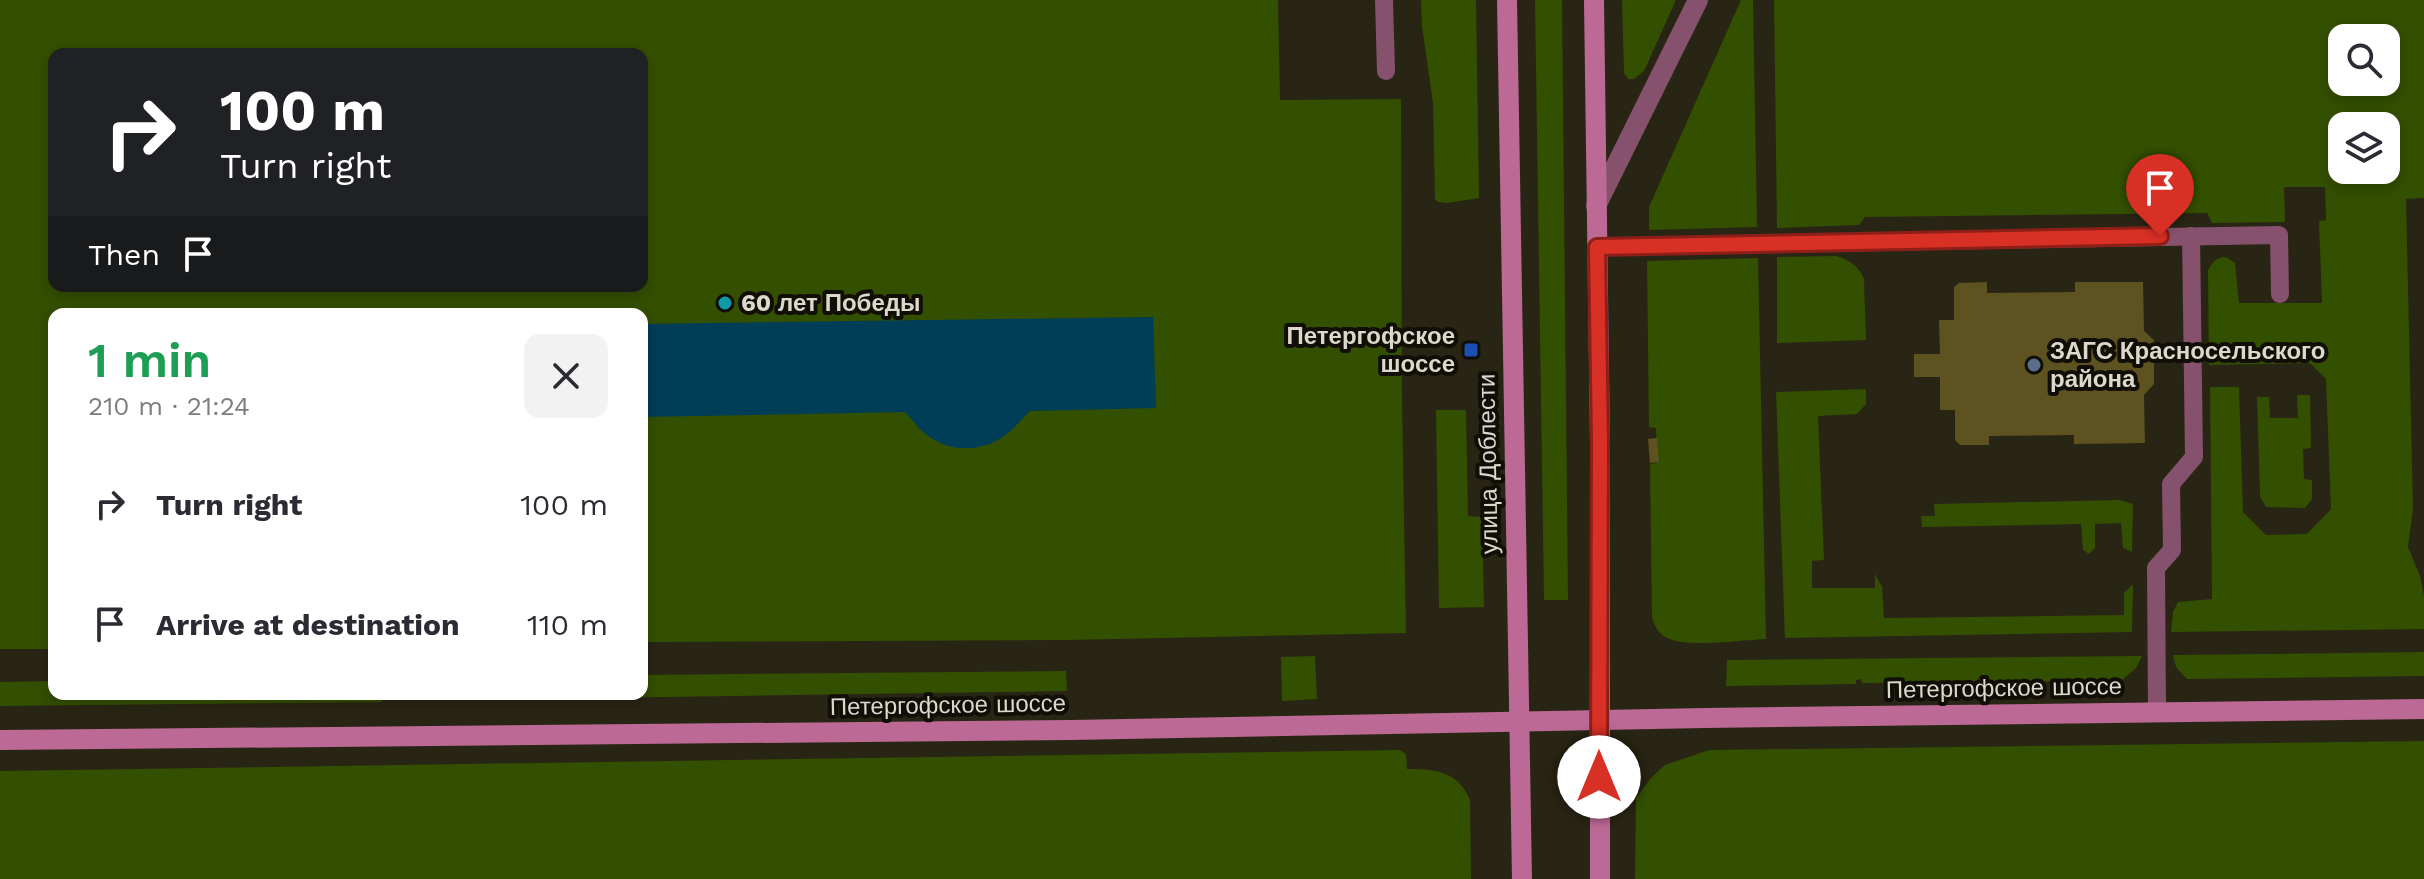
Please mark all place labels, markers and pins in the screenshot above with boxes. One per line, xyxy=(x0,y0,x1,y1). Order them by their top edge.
pin xyxy=(2126,154,2194,236)
place label: 60 лет Победы xyxy=(741,289,921,317)
marker: 60 лет Победы xyxy=(716,294,734,312)
place label: Петергофское шоссе xyxy=(1287,322,1455,378)
place label: ЗАГС Красносельского района xyxy=(2050,337,2325,393)
marker: Петергофское шоссе xyxy=(1462,341,1480,359)
marker: ЗАГС Красносельского района xyxy=(2025,356,2043,374)

